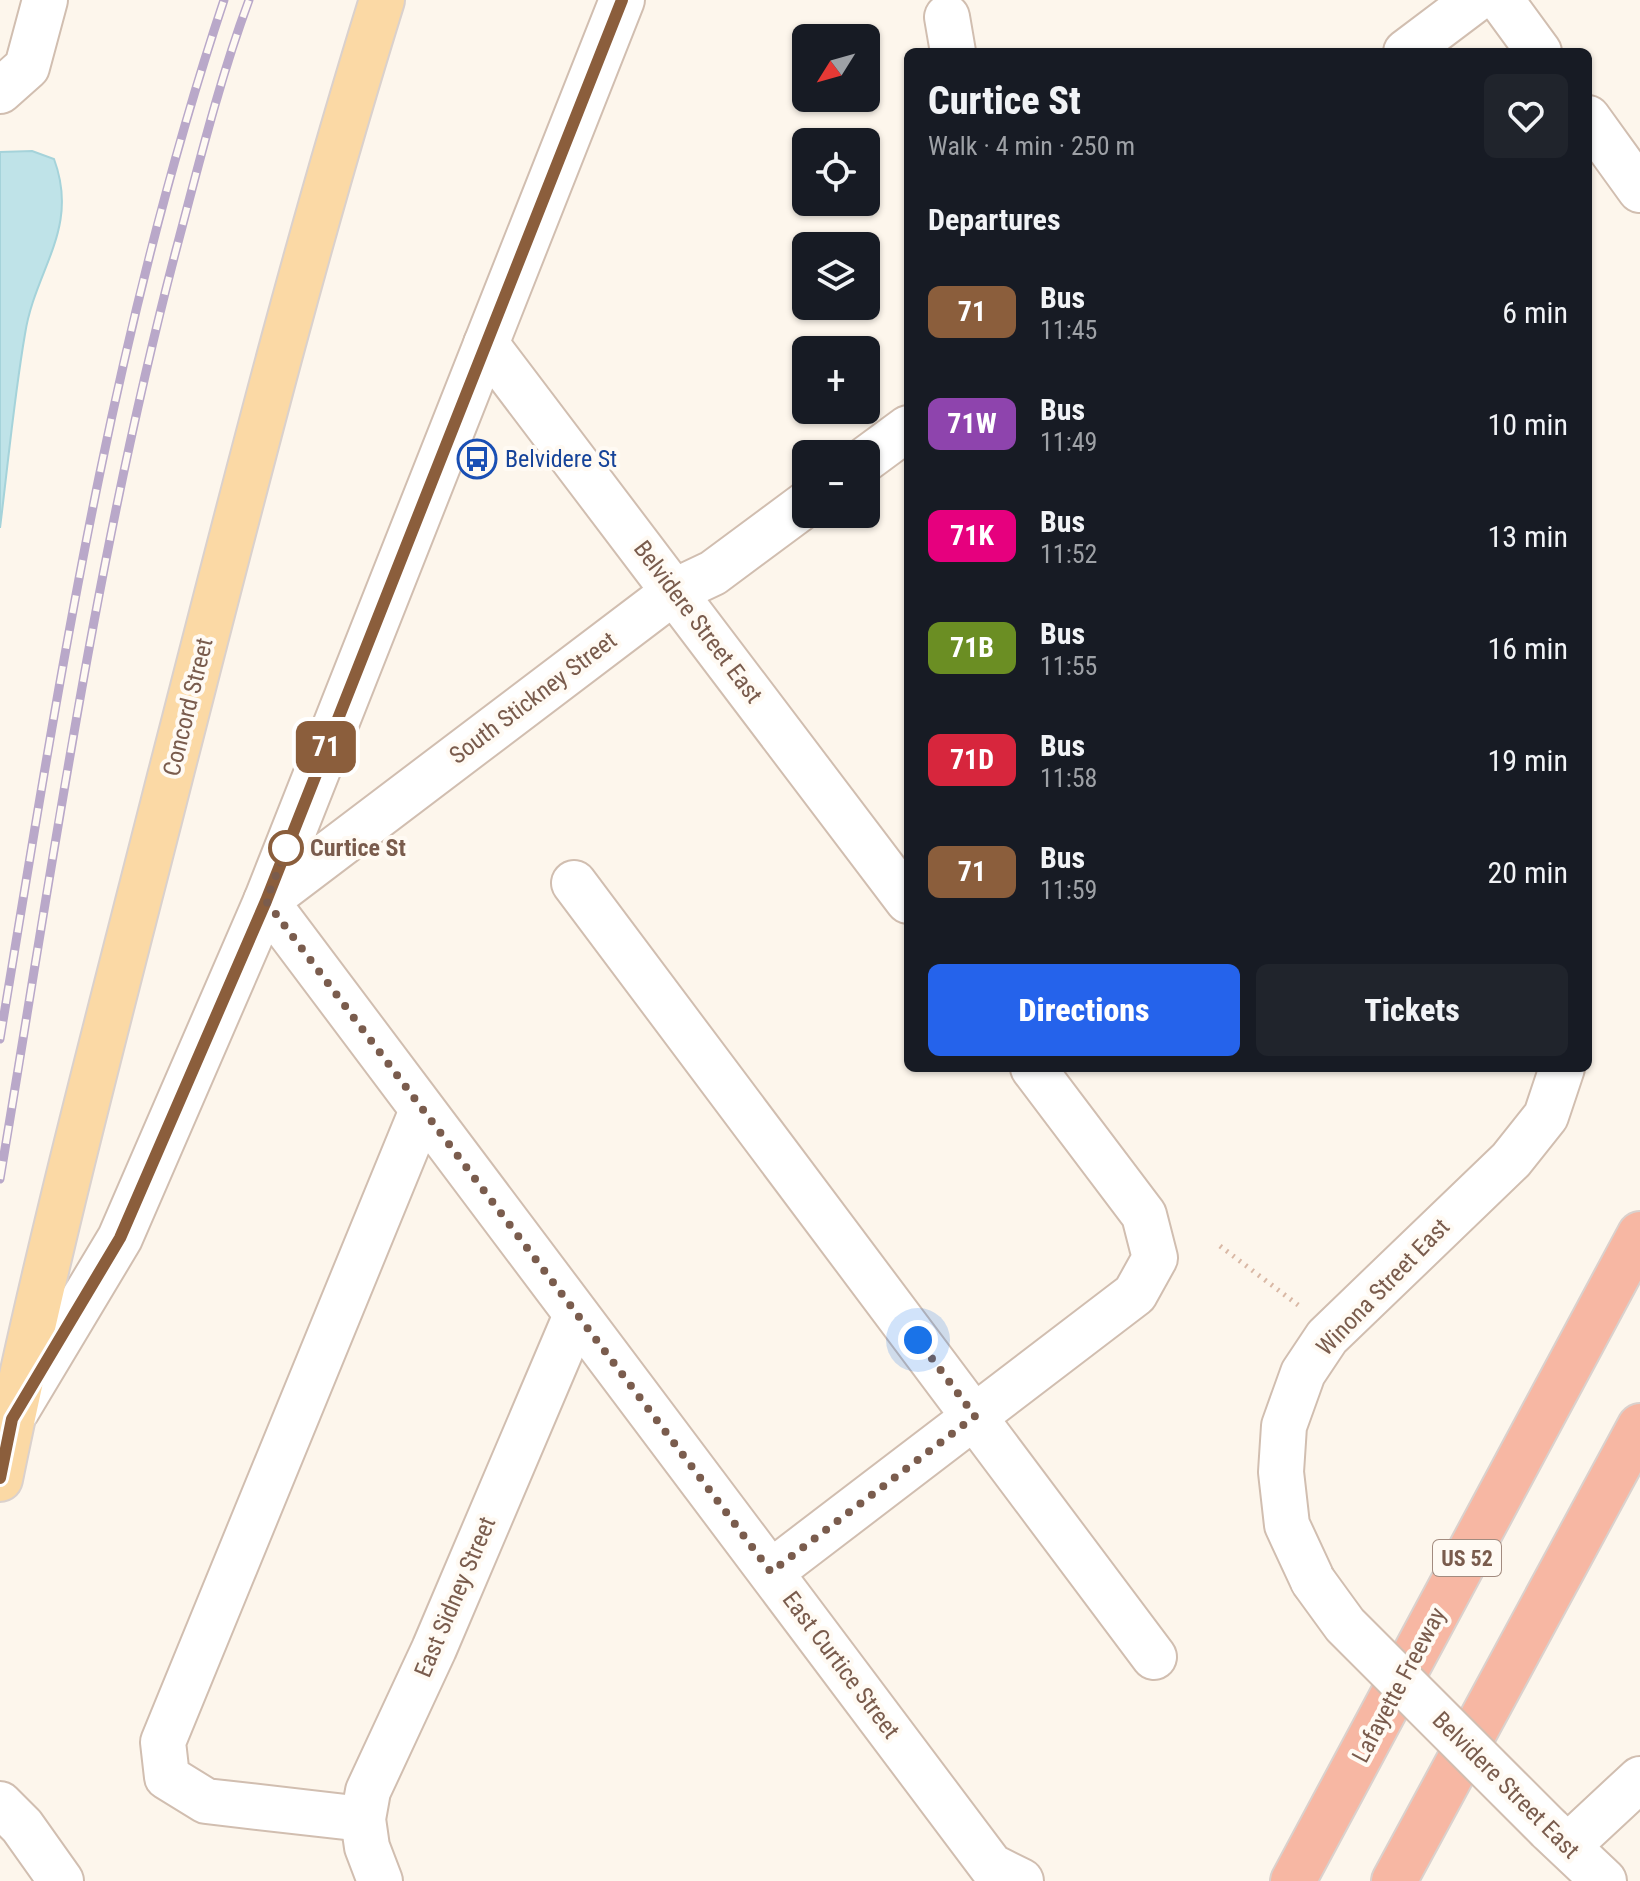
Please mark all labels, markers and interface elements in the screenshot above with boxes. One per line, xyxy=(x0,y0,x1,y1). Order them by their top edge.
north arrow xyxy=(792,24,880,112)
map controls xyxy=(792,24,880,528)
button: heart xyxy=(1484,74,1568,158)
text: Curtice St xyxy=(928,79,1081,123)
button: locate xyxy=(792,128,880,216)
text: Walk · 4 min · 250 m xyxy=(928,131,1135,161)
text: Departures xyxy=(928,202,1061,237)
button: layers xyxy=(792,232,880,320)
text: Bus xyxy=(1040,280,1085,315)
text: 71 xyxy=(958,295,986,328)
text: 6 min xyxy=(1502,295,1568,330)
text: 11:45 xyxy=(1040,315,1097,345)
button: + xyxy=(792,336,880,424)
text: Bus xyxy=(1040,392,1085,427)
text: 71W xyxy=(947,407,997,440)
text: 10 min xyxy=(1487,407,1568,442)
text: 11:49 xyxy=(1040,427,1097,457)
bus stop icon: Belvidere St xyxy=(456,438,498,480)
button: − xyxy=(792,440,880,528)
place label: Belvidere St xyxy=(505,445,617,473)
text: Bus xyxy=(1040,504,1085,539)
text: 71K xyxy=(950,519,994,552)
text: 13 min xyxy=(1487,519,1568,554)
street label: Belvidere Street East xyxy=(628,535,768,709)
text: 11:52 xyxy=(1040,539,1097,569)
text: Bus xyxy=(1040,616,1085,651)
street label: South Stickney Street xyxy=(444,626,622,770)
text: 71B xyxy=(950,631,994,664)
text: 16 min xyxy=(1487,631,1568,666)
street label: Concord Street xyxy=(157,635,219,779)
text: 11:55 xyxy=(1040,651,1097,681)
line badge: 71 xyxy=(290,721,362,773)
text: Bus xyxy=(1040,728,1085,763)
text: 71 xyxy=(312,730,340,763)
text: 71D xyxy=(950,743,994,776)
text: 19 min xyxy=(1487,743,1568,778)
text: 11:58 xyxy=(1040,763,1097,793)
marker: Curtice St xyxy=(269,831,303,865)
place label: Curtice St xyxy=(310,834,406,862)
text: Bus xyxy=(1040,840,1085,875)
text: 71 xyxy=(958,855,986,888)
text: 20 min xyxy=(1487,855,1568,890)
text: 11:59 xyxy=(1040,875,1097,905)
button: Directions xyxy=(928,964,1240,1056)
button: Tickets xyxy=(1256,964,1568,1056)
street label: Winona Street East xyxy=(1311,1213,1455,1361)
your location xyxy=(898,1320,938,1360)
street label: East Sidney Street xyxy=(409,1513,501,1681)
road number: US 52 xyxy=(1433,1540,1501,1576)
street label: East Curtice Street xyxy=(777,1586,905,1744)
street label: Lafayette Freeway xyxy=(1346,1603,1452,1767)
street label: Belvidere Street East xyxy=(1427,1706,1585,1864)

